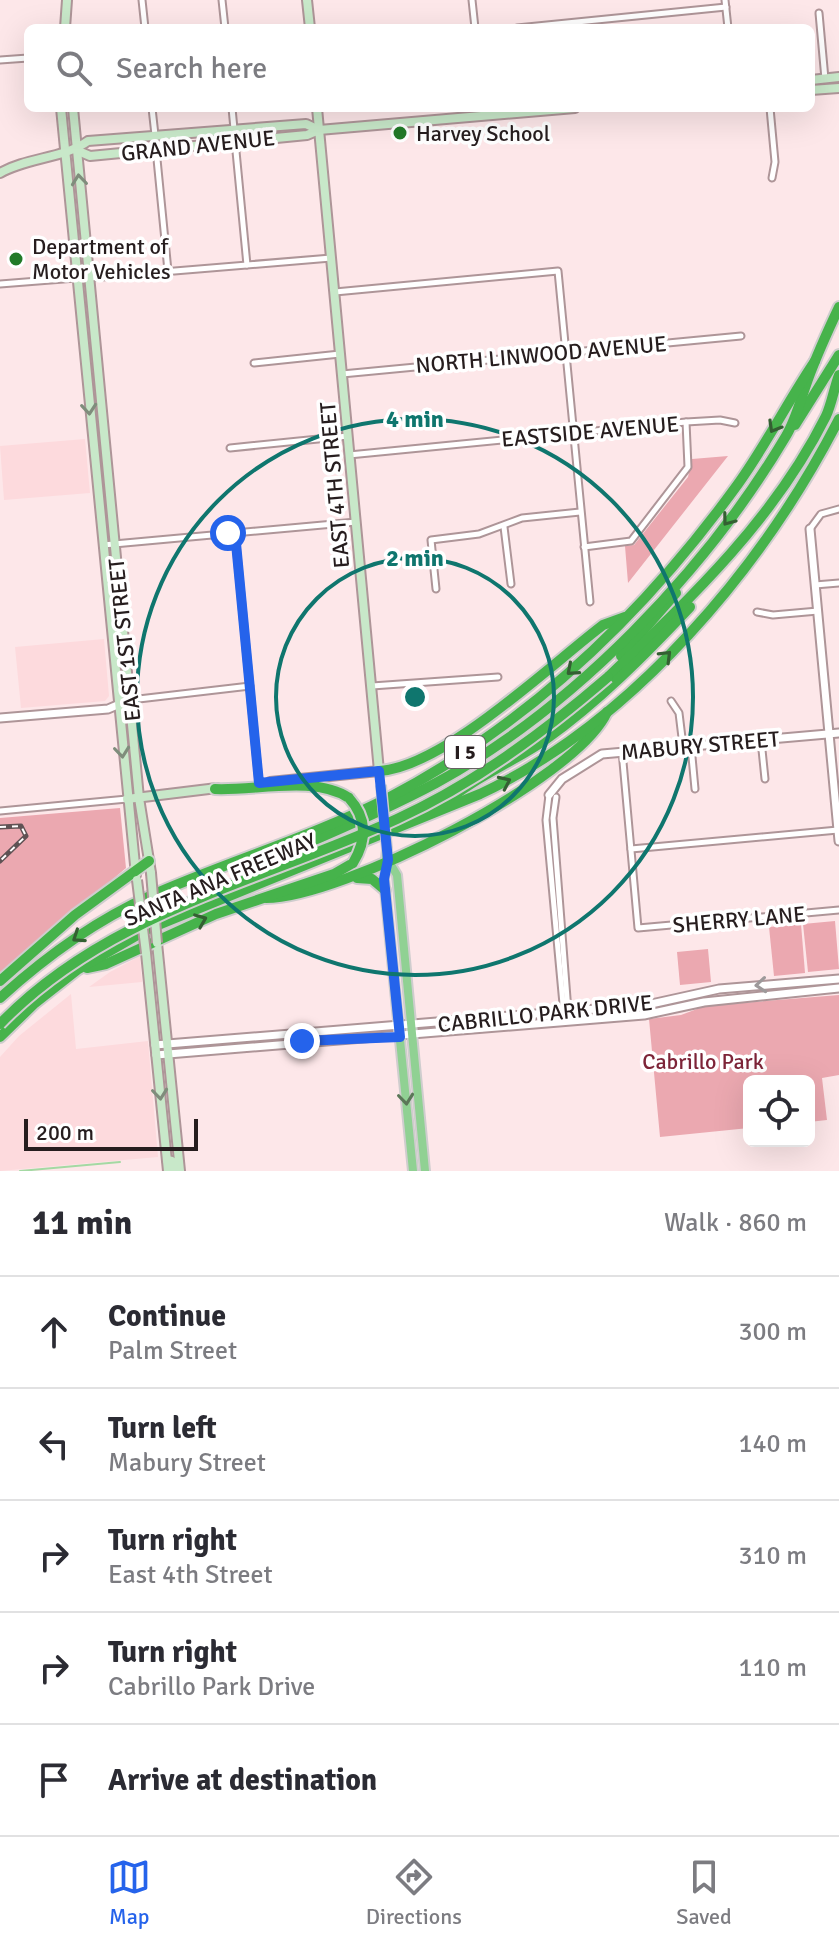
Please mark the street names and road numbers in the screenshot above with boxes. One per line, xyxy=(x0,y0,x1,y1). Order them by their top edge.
street label: GRAND AVENUE xyxy=(120,124,276,167)
street label: NORTH LINWOOD AVENUE xyxy=(415,330,668,379)
street label: EAST 4TH STREET xyxy=(314,400,355,569)
street label: EASTSIDE AVENUE xyxy=(500,410,680,453)
street label: EAST 1ST STREET xyxy=(102,557,146,723)
street label: MABURY STREET xyxy=(620,725,781,766)
road number: I 5 xyxy=(445,736,485,768)
street label: SANTA ANA FREEWAY xyxy=(120,827,320,932)
street label: SHERRY LANE xyxy=(671,900,807,939)
street label: CABRILLO PARK DRIVE xyxy=(436,989,654,1038)

